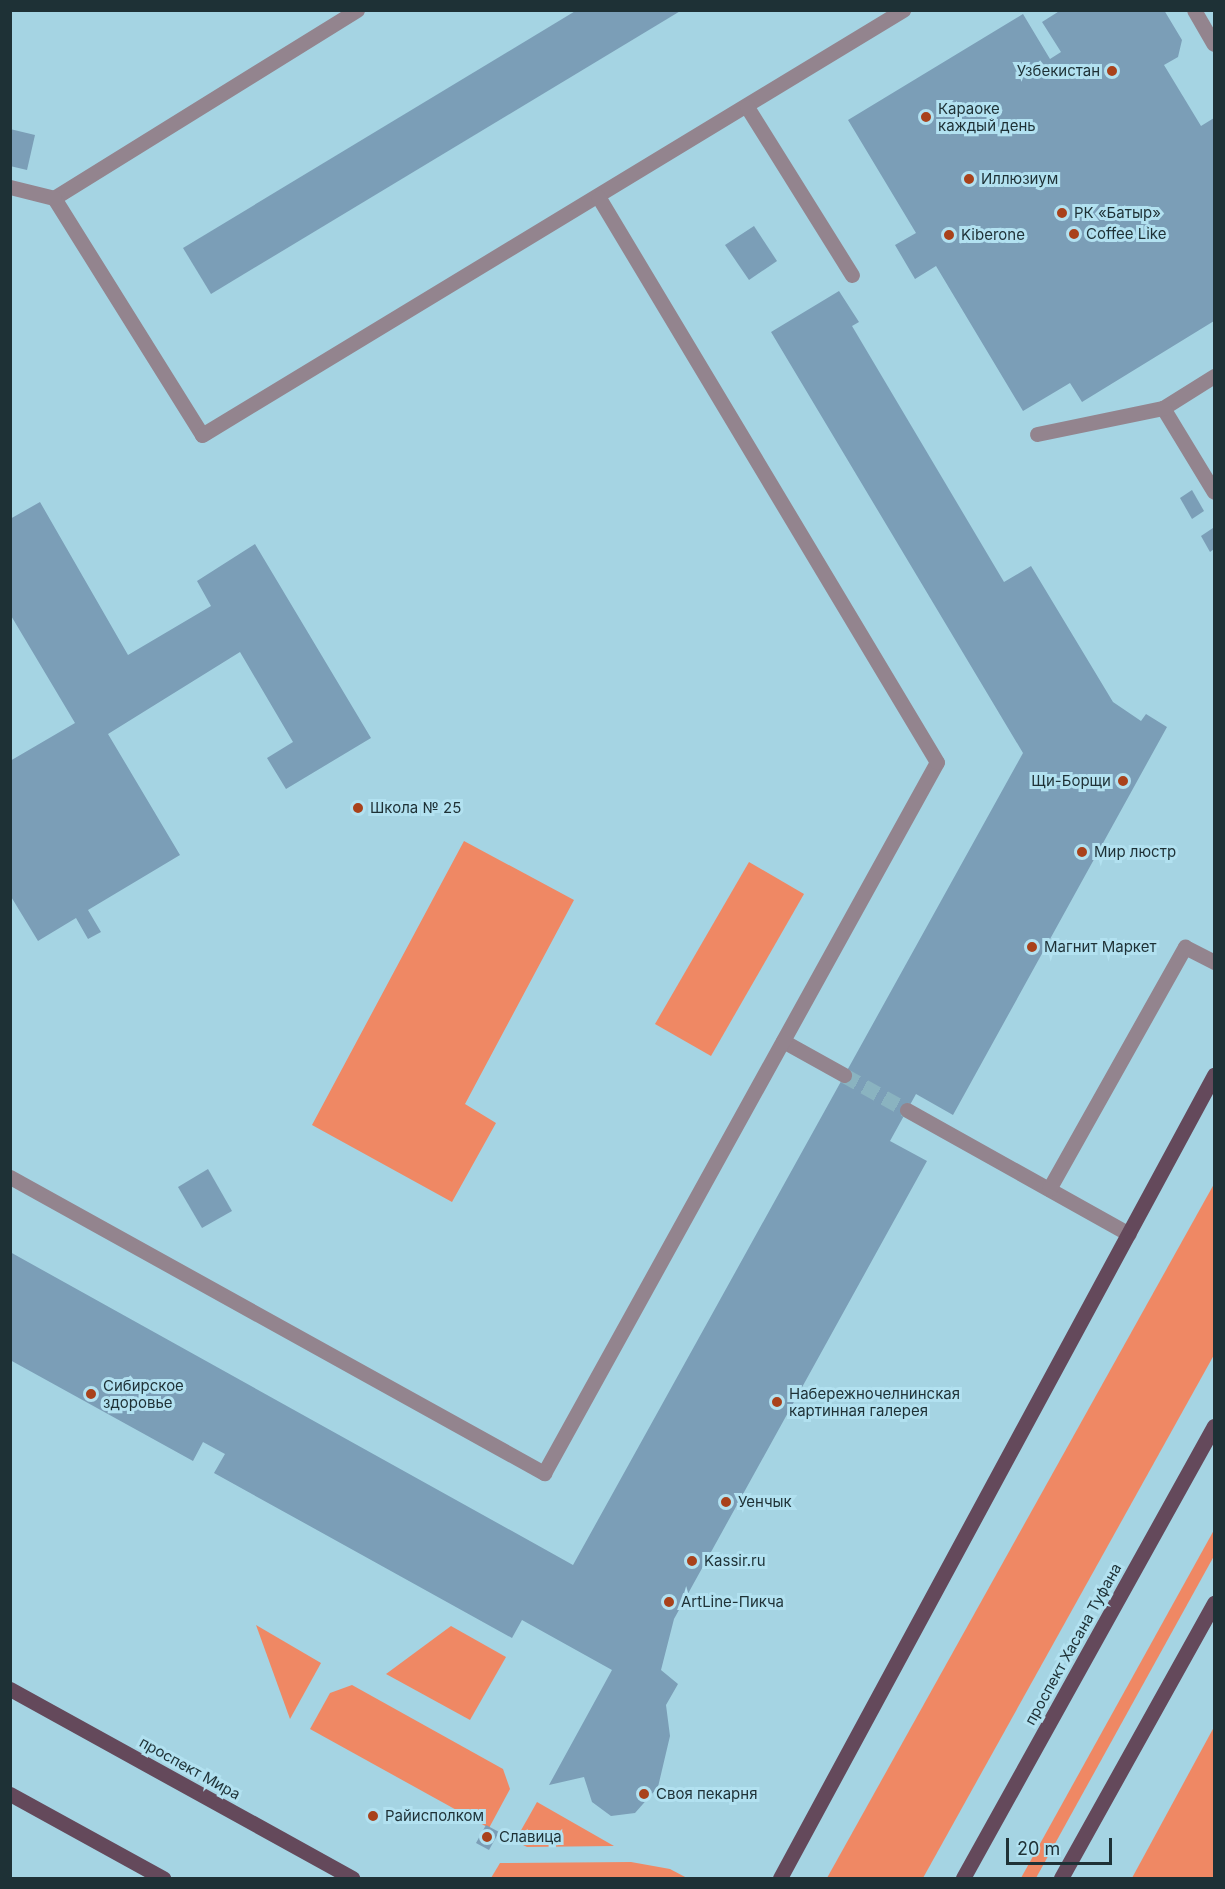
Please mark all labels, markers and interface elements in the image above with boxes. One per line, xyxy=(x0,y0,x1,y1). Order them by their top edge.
place label: Узбекистан xyxy=(1017,62,1100,80)
marker: Узбекистан xyxy=(1105,64,1119,78)
place label: Караоке каждый день xyxy=(938,99,1036,134)
marker: Караоке каждый день xyxy=(919,110,933,124)
place label: Иллюзиум xyxy=(981,170,1058,188)
marker: Иллюзиум xyxy=(962,172,976,186)
place label: РК «Батыр» xyxy=(1074,204,1161,222)
marker: РК «Батыр» xyxy=(1055,206,1069,220)
place label: Coffee Like xyxy=(1086,225,1166,243)
place label: Kiberone xyxy=(961,226,1025,244)
marker: Coffee Like xyxy=(1067,227,1081,241)
marker: Kiberone xyxy=(942,228,956,242)
place label: Щи-Борщи xyxy=(1031,772,1111,790)
marker: Щи-Борщи xyxy=(1116,774,1130,788)
place label: Школа № 25 xyxy=(370,799,461,817)
marker: Школа № 25 xyxy=(351,801,365,815)
place label: Мир люстр xyxy=(1094,843,1176,861)
marker: Мир люстр xyxy=(1075,845,1089,859)
place label: Магнит Маркет xyxy=(1044,938,1156,956)
marker: Магнит Маркет xyxy=(1025,940,1039,954)
place label: Сибирское здоровье xyxy=(103,1376,184,1411)
place label: Набережночелнинская картинная галерея xyxy=(789,1384,960,1419)
marker: Сибирское здоровье xyxy=(84,1387,98,1401)
marker: Набережночелнинская картинная галерея xyxy=(770,1395,784,1409)
place label: Уенчык xyxy=(738,1493,792,1511)
marker: Уенчык xyxy=(719,1495,733,1509)
place label: Kassir.ru xyxy=(704,1552,766,1570)
marker: Kassir.ru xyxy=(685,1554,699,1568)
street label: проспект Хасана Туфана xyxy=(1021,1560,1125,1728)
place label: ArtLine-Пикча xyxy=(681,1593,784,1611)
marker: ArtLine-Пикча xyxy=(662,1595,676,1609)
street label: проспект Мира xyxy=(136,1733,244,1803)
place label: Своя пекарня xyxy=(656,1785,757,1803)
marker: Своя пекарня xyxy=(637,1787,651,1801)
place label: Райисполком xyxy=(385,1807,484,1825)
marker: Райисполком xyxy=(366,1809,380,1823)
scale bar xyxy=(1009,1826,1116,1864)
place label: Славица xyxy=(499,1828,562,1846)
marker: Славица xyxy=(480,1830,494,1844)
text: 20 m xyxy=(1017,1838,1060,1859)

